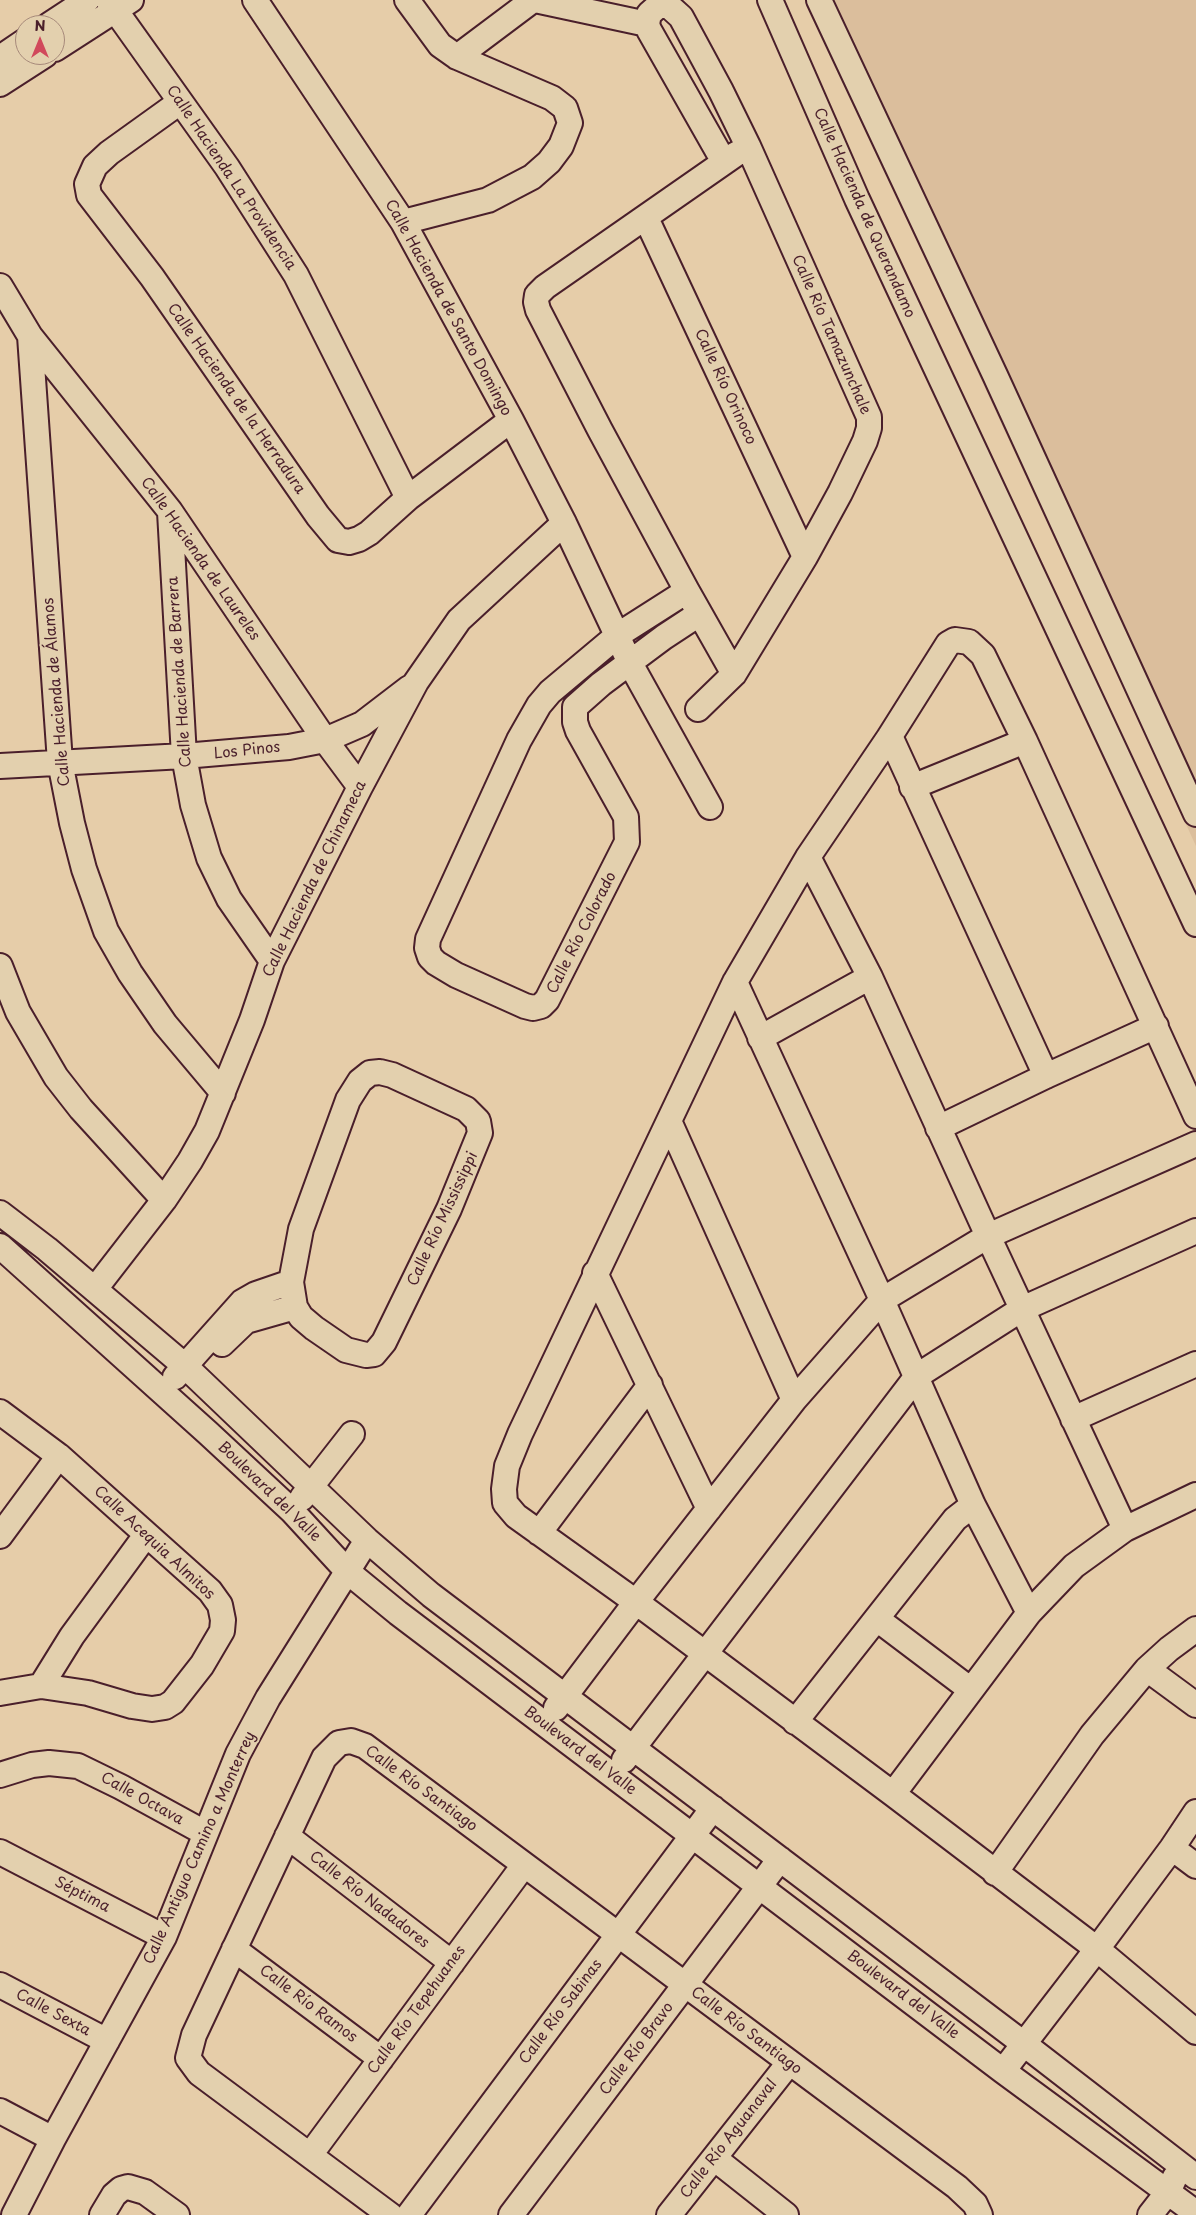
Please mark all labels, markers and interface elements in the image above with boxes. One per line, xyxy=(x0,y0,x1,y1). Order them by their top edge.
north arrow xyxy=(15,15,65,65)
text: N xyxy=(34,15,46,36)
street label: Calle Hacienda La Providencia xyxy=(162,82,300,274)
street label: Calle Hacienda de Querandamo xyxy=(809,105,919,321)
street label: Calle Hacienda de Santo Domingo xyxy=(381,197,515,419)
street label: Calle Río Tamazunchale xyxy=(788,252,874,418)
street label: Calle Hacienda de la Herradura xyxy=(163,300,309,498)
street label: Calle Río Orinoco xyxy=(690,326,760,448)
street label: Calle Hacienda de Laureles xyxy=(137,474,263,644)
street label: Calle Hacienda de Barrera xyxy=(164,576,196,768)
street label: Calle Hacienda de Álamos xyxy=(40,597,74,787)
street label: Los Pinos xyxy=(213,739,281,763)
street label: Calle Hacienda de Chinameca xyxy=(259,778,371,980)
street label: Calle Río Colorado xyxy=(543,869,621,997)
street label: Calle Río Mississippi xyxy=(404,1149,482,1289)
street label: Boulevard del Valle xyxy=(214,1438,324,1546)
street label: Calle Acequia Almitos xyxy=(90,1482,218,1604)
street label: Boulevard del Valle xyxy=(520,1703,640,1799)
street label: Calle Antiguo Camino a Monterrey xyxy=(140,1729,260,1967)
street label: Calle Río Santiago xyxy=(361,1742,481,1836)
street label: Calle Octava xyxy=(97,1769,187,1829)
street label: Calle Río Nadadores xyxy=(306,1848,432,1952)
street label: Séptima xyxy=(51,1873,113,1917)
street label: Calle Río Tepehuanes xyxy=(364,1942,470,2078)
street label: Boulevard del Valle xyxy=(843,1947,963,2043)
street label: Calle Río Sabinas xyxy=(516,1956,606,2068)
street label: Calle Río Ramos xyxy=(256,1961,360,2047)
street label: Calle Río Santiago xyxy=(687,1983,805,2079)
street label: Calle Sexta xyxy=(12,1986,94,2040)
street label: Calle Río Bravo xyxy=(596,1999,678,2099)
street label: Calle Río Aguanaval xyxy=(677,2076,781,2202)

